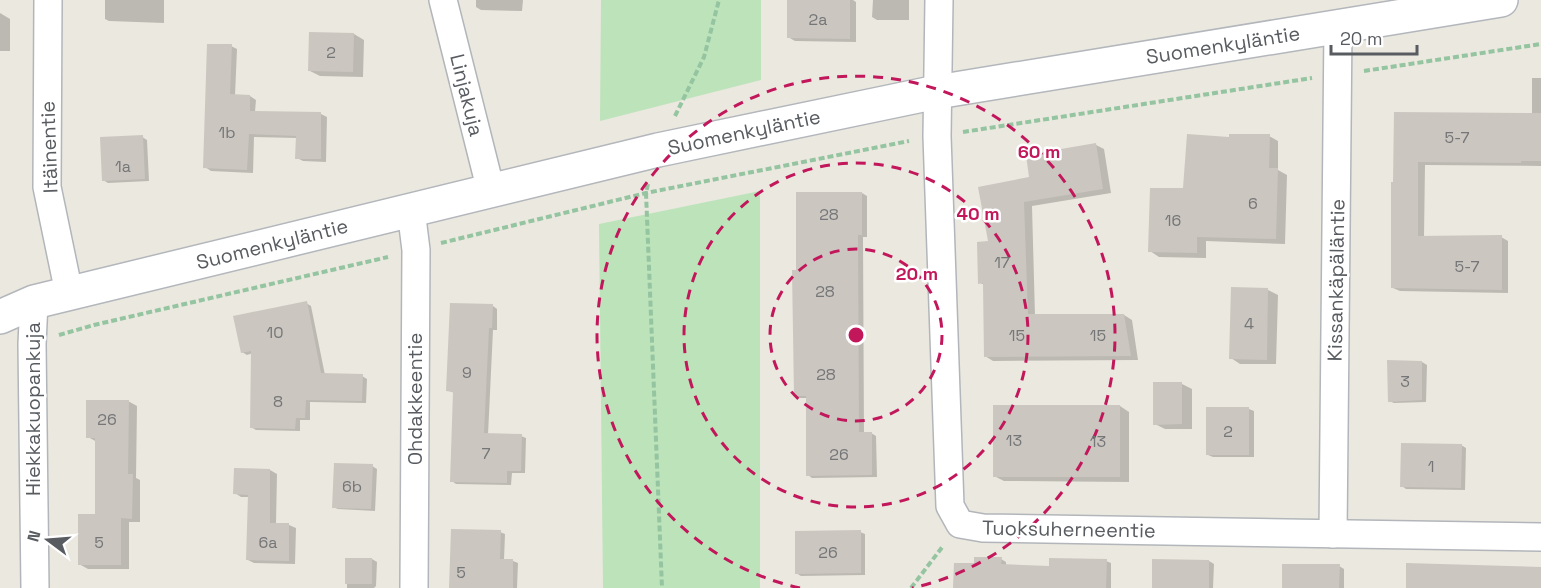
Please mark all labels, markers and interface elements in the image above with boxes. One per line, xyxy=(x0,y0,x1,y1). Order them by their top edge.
house number: 2a xyxy=(809,9,827,30)
scale bar xyxy=(1331,18,1416,56)
street label: Suomenkyläntie xyxy=(1144,20,1302,70)
text: 20 m xyxy=(1340,27,1383,50)
house number: 2 xyxy=(326,42,336,63)
street label: Linjakuja xyxy=(444,51,490,139)
street label: Itäinentie xyxy=(34,100,64,194)
street label: Suomenkyläntie xyxy=(665,103,823,161)
house number: 1b xyxy=(219,122,236,143)
house number: 5-7 xyxy=(1445,127,1469,148)
text: 60 m xyxy=(1018,140,1060,163)
house number: 1a xyxy=(115,156,131,177)
house number: 6 xyxy=(1248,193,1258,214)
street label: Kissankäpäläntie xyxy=(1322,198,1350,362)
text: 40 m xyxy=(956,202,1000,225)
house number: 28 xyxy=(819,204,839,225)
house number: 16 xyxy=(1165,210,1181,231)
street label: Suomenkyläntie xyxy=(193,213,351,275)
house number: 17 xyxy=(994,252,1010,273)
house number: 5-7 xyxy=(1455,256,1479,277)
text: 20 m xyxy=(896,262,938,285)
house number: 28 xyxy=(815,281,835,302)
house number: 4 xyxy=(1244,313,1254,334)
street label: Hiekkakuopankuja xyxy=(20,322,46,496)
house number: 10 xyxy=(267,322,283,343)
centre of rings xyxy=(846,325,866,345)
house number: 15 xyxy=(1009,325,1025,346)
house number: 15 xyxy=(1090,325,1106,346)
street label: Ohdakkeentie xyxy=(402,333,428,465)
house number: 9 xyxy=(462,362,472,383)
house number: 28 xyxy=(816,364,836,385)
house number: 3 xyxy=(1400,371,1410,392)
house number: 8 xyxy=(273,391,283,412)
house number: 26 xyxy=(97,409,117,430)
house number: 2 xyxy=(1223,421,1233,442)
house number: 13 xyxy=(1006,430,1022,451)
house number: 13 xyxy=(1090,431,1106,452)
house number: 7 xyxy=(481,443,491,464)
house number: 26 xyxy=(829,444,849,465)
house number: 1 xyxy=(1428,456,1434,477)
house number: 6b xyxy=(342,476,362,497)
north arrow xyxy=(18,510,78,570)
street label: Tuoksuherneentie xyxy=(982,514,1156,544)
text: N xyxy=(22,528,46,544)
house number: 5 xyxy=(94,532,104,553)
house number: 6a xyxy=(259,532,278,553)
house number: 26 xyxy=(818,542,838,563)
house number: 5 xyxy=(456,562,466,583)

